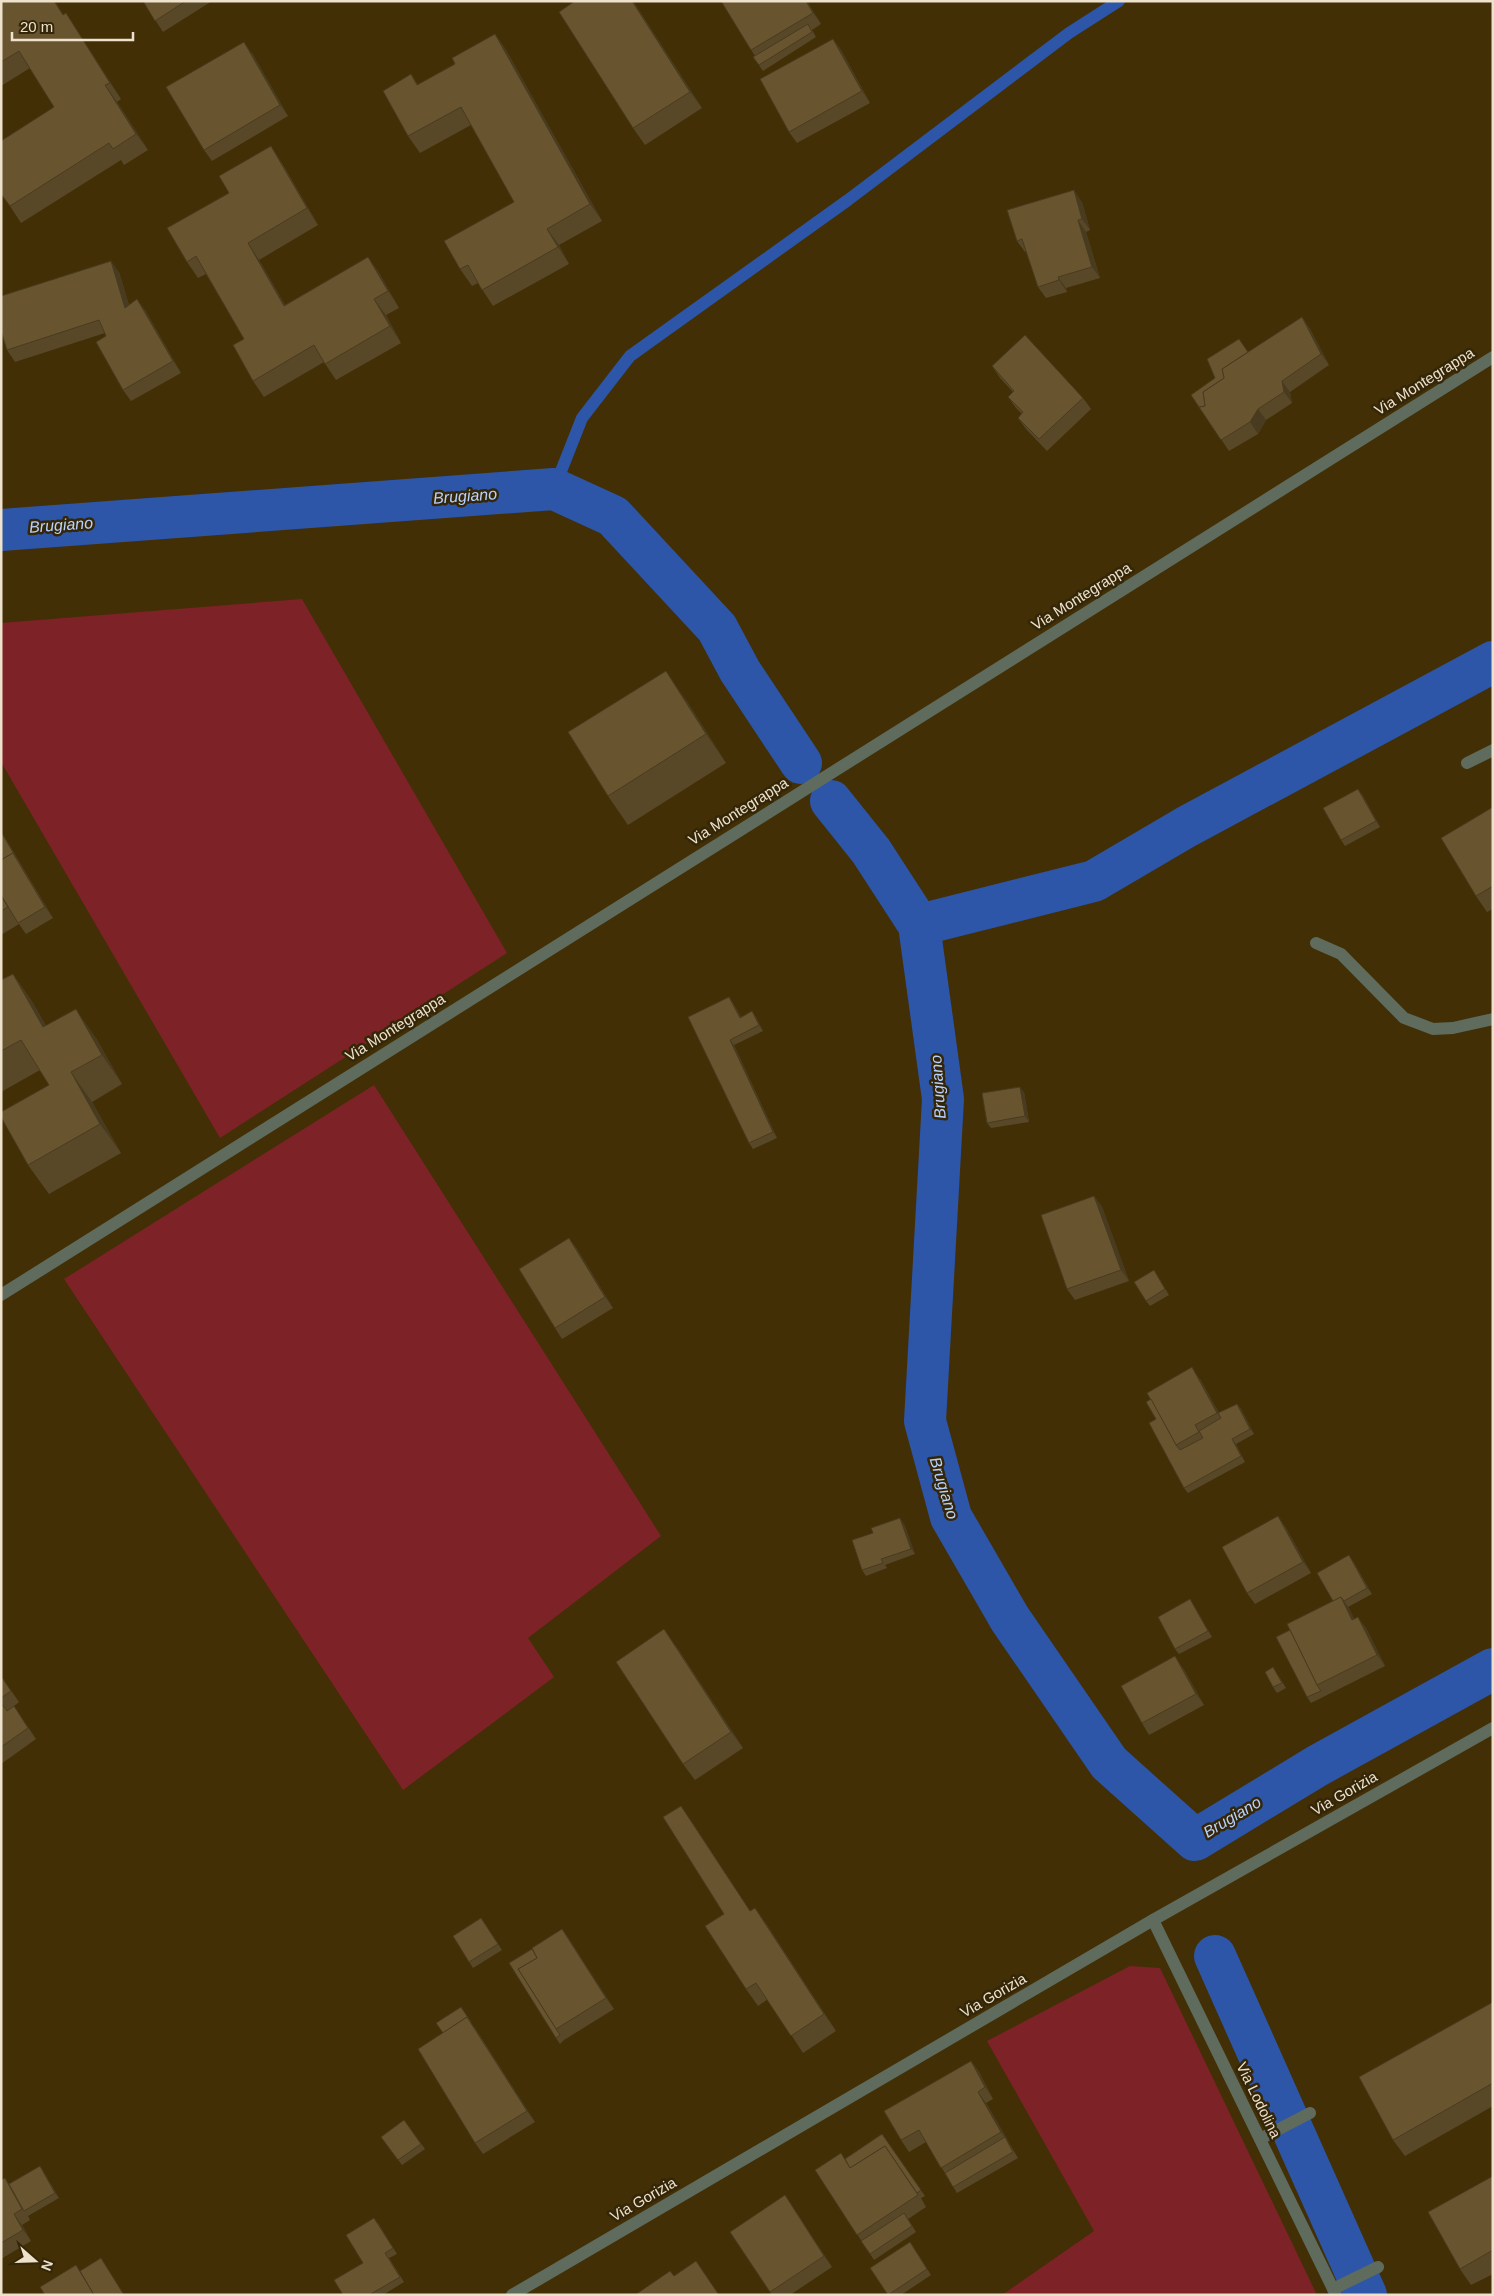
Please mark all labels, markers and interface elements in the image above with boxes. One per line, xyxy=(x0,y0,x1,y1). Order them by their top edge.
scale bar xyxy=(12,10,134,42)
text: 20 m xyxy=(20,18,53,35)
street label: Via Montegrappa xyxy=(1371,343,1477,418)
water label: Brugiano xyxy=(432,485,498,507)
water label: Brugiano xyxy=(28,514,94,536)
street label: Via Montegrappa xyxy=(1028,558,1134,633)
street label: Via Montegrappa xyxy=(685,773,791,848)
street label: Via Montegrappa xyxy=(342,989,448,1064)
water label: Brugiano xyxy=(927,1054,949,1120)
water label: Brugiano xyxy=(927,1455,962,1521)
street label: Via Gorizia xyxy=(1308,1767,1380,1819)
water label: Brugiano xyxy=(1200,1793,1264,1841)
street label: Via Gorizia xyxy=(957,1969,1029,2021)
street label: Via Lodolina xyxy=(1233,2059,1285,2141)
street label: Via Gorizia xyxy=(607,2173,679,2225)
north arrow xyxy=(10,2236,60,2286)
text: N xyxy=(38,2258,56,2273)

